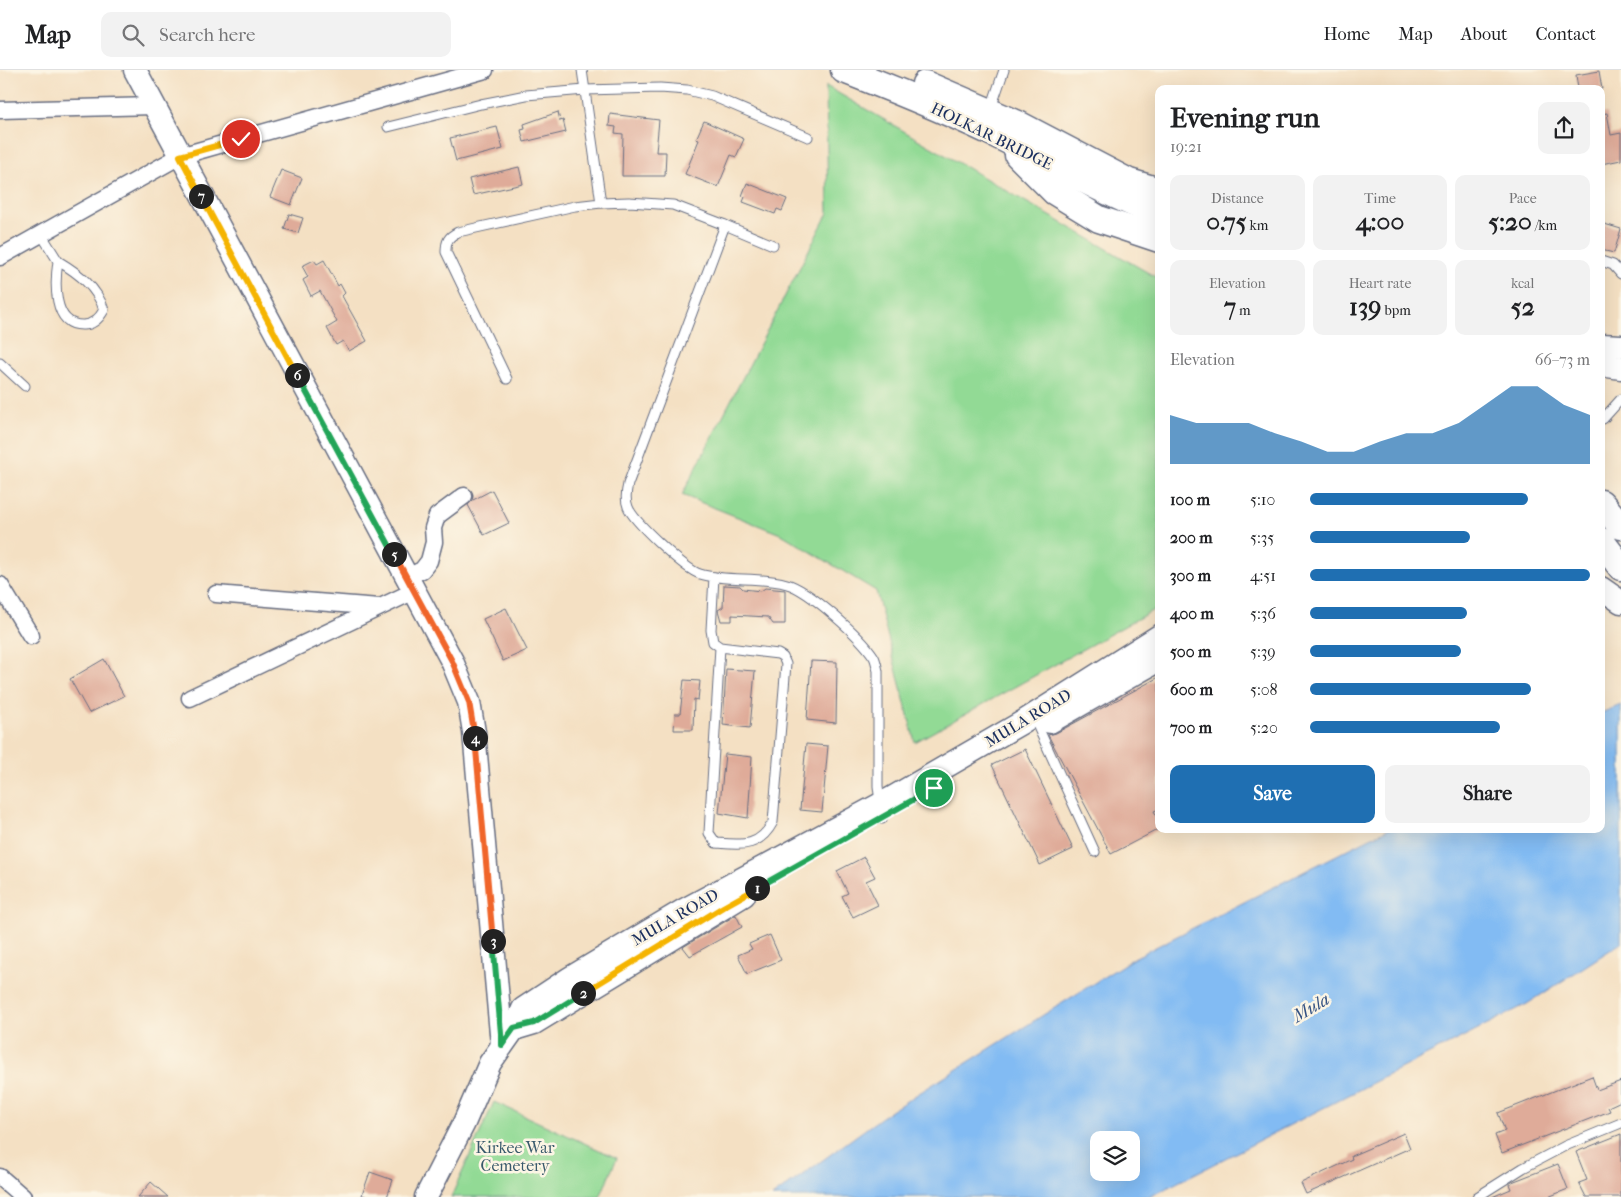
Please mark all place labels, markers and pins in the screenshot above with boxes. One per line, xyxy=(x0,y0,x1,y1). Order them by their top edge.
pin xyxy=(220,118,262,160)
pin: 7 xyxy=(188,184,214,208)
pin: 6 xyxy=(284,362,310,388)
pin: 5 xyxy=(382,542,406,566)
pin: 4 xyxy=(462,726,488,750)
pin xyxy=(913,767,955,809)
pin: 1 xyxy=(744,876,770,900)
pin: 3 xyxy=(480,928,506,954)
pin: 2 xyxy=(570,980,596,1006)

